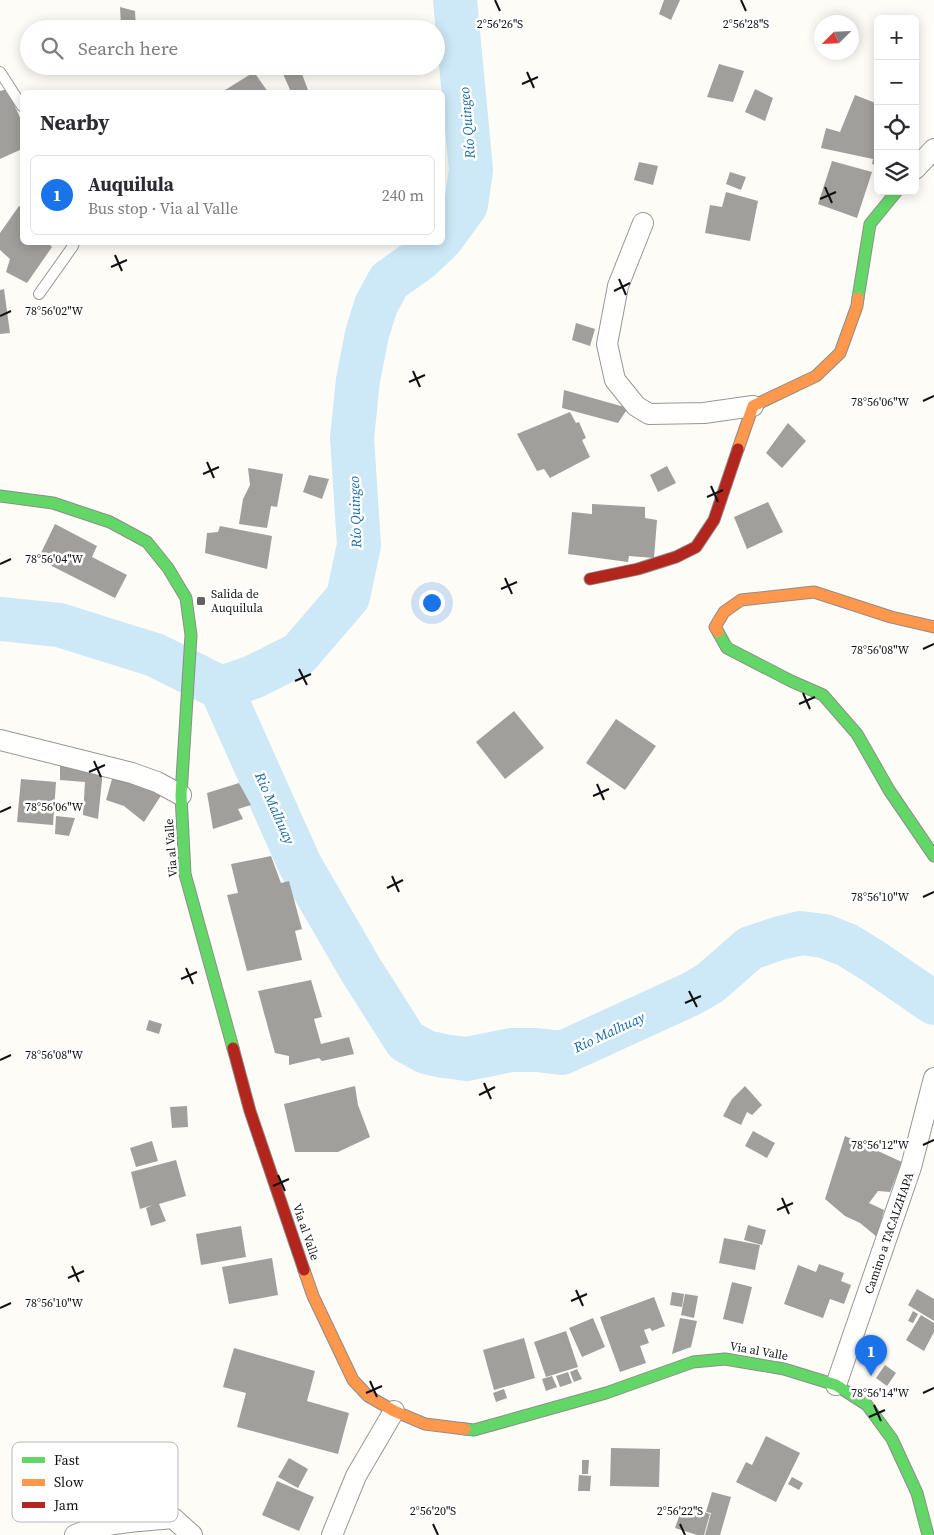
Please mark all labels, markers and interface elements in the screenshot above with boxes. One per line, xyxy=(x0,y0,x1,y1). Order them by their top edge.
north arrow xyxy=(814,15,859,60)
map controls xyxy=(874,15,919,195)
button: + xyxy=(874,15,919,60)
text: 2°56'26"S xyxy=(477,16,523,32)
text: 2°56'28"S xyxy=(723,16,769,32)
search box xyxy=(20,20,445,75)
icon: search xyxy=(38,34,66,62)
text: Search here xyxy=(78,35,178,61)
button: − xyxy=(874,60,919,105)
water label: Río Quingeo xyxy=(454,86,480,161)
button: locate xyxy=(874,105,919,150)
text: Nearby xyxy=(40,108,110,137)
button: layers xyxy=(874,150,919,195)
text: Auquilula xyxy=(88,171,174,197)
text: 1 xyxy=(53,184,61,206)
text: 240 m xyxy=(382,184,424,206)
text: Bus stop · Via al Valle xyxy=(88,197,238,219)
text: 78°56'02"W xyxy=(25,303,83,319)
text: 78°56'06"W xyxy=(851,394,909,410)
water label: Río Quingeo xyxy=(344,476,366,549)
text: 78°56'04"W xyxy=(25,551,83,567)
place label: Salida de Auquilula xyxy=(211,586,264,616)
your location xyxy=(419,590,445,616)
marker: Salida de Auquilula xyxy=(195,595,207,607)
text: 78°56'08"W xyxy=(851,642,909,658)
water label: Rio Malhuay xyxy=(250,768,300,847)
text: 78°56'06"W xyxy=(25,799,83,815)
street label: Via al Valle xyxy=(161,818,181,878)
text: 78°56'10"W xyxy=(851,889,909,905)
water label: Rio Malhuay xyxy=(569,1007,648,1058)
text: 78°56'08"W xyxy=(25,1047,83,1063)
text: 78°56'12"W xyxy=(851,1137,909,1153)
street label: Camino a TACALZHAPA xyxy=(861,1170,917,1296)
street label: Via al Valle xyxy=(289,1202,323,1262)
text: 78°56'10"W xyxy=(25,1295,83,1311)
pin: 1 xyxy=(855,1335,887,1376)
street label: Via al Valle xyxy=(729,1338,789,1364)
text: 78°56'14"W xyxy=(851,1385,909,1401)
legend xyxy=(12,1442,178,1522)
text: Fast xyxy=(54,1450,80,1470)
text: Slow xyxy=(54,1472,84,1492)
text: Jam xyxy=(53,1495,79,1515)
text: 2°56'20"S xyxy=(410,1503,456,1519)
text: 2°56'22"S xyxy=(657,1503,703,1519)

